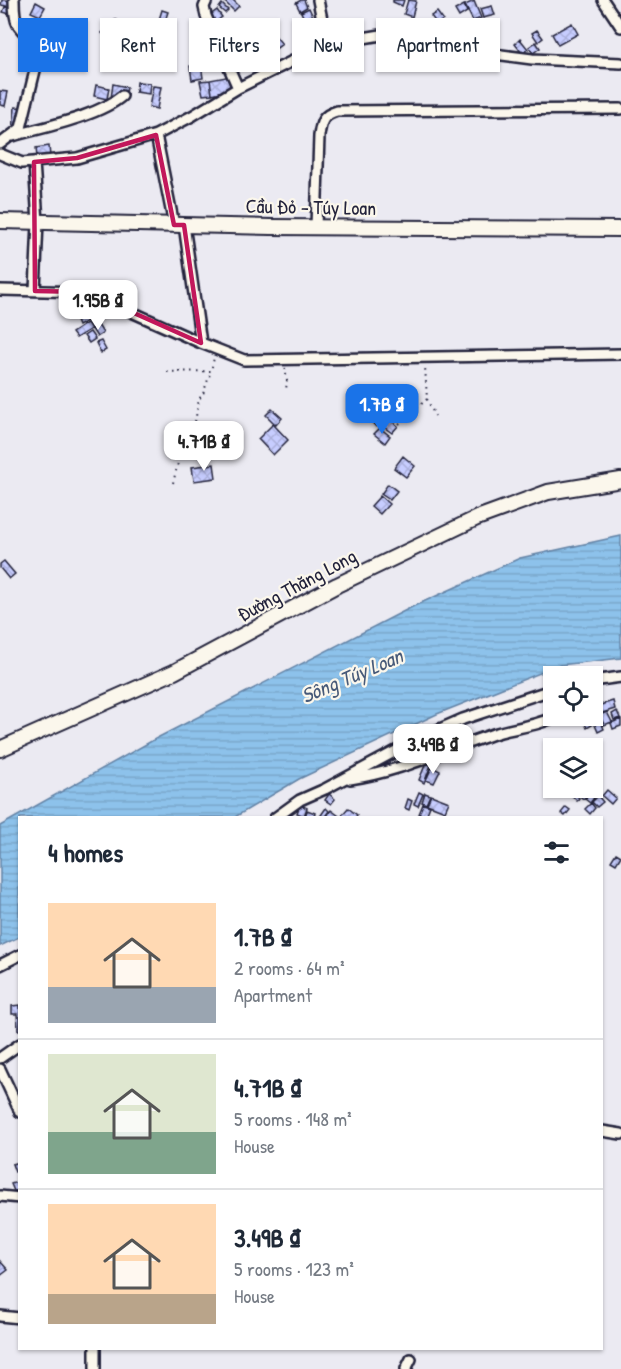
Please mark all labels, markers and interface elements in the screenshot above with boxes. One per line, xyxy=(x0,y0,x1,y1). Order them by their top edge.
chip: Buy xyxy=(18,18,88,72)
chip: Rent xyxy=(100,18,177,72)
chip: Filters xyxy=(189,18,280,72)
chip: New xyxy=(292,18,364,72)
chip: Apartment xyxy=(376,18,500,72)
street label: Cầu Đỏ - Túy Loan xyxy=(246,192,377,221)
pin: 1.95B ₫ xyxy=(43,280,153,331)
text: 1.95B ₫ xyxy=(73,286,123,313)
pin: 1.7B ₫ xyxy=(333,384,431,435)
text: 1.7B ₫ xyxy=(360,390,404,417)
pin: 4.71B ₫ xyxy=(149,421,259,472)
text: 4.71B ₫ xyxy=(178,427,230,454)
street label: Đường Thăng Long xyxy=(233,542,361,627)
water label: Sông Túy Loan xyxy=(297,641,408,710)
map controls xyxy=(543,666,603,798)
button: locate xyxy=(543,666,603,726)
pin: 3.49B ₫ xyxy=(378,724,488,775)
text: 3.49B ₫ xyxy=(407,730,459,757)
button: layers xyxy=(543,738,603,798)
text: 4 homes xyxy=(48,835,123,870)
icon: filters xyxy=(540,836,573,869)
text: 1.7B ₫ xyxy=(234,919,292,954)
icon: home xyxy=(96,927,168,999)
text: 2 rooms · 64 m² xyxy=(234,954,345,981)
text: Apartment xyxy=(234,981,312,1008)
text: 4.71B ₫ xyxy=(234,1070,302,1105)
icon: home xyxy=(96,1078,168,1150)
text: 5 rooms · 148 m² xyxy=(234,1105,352,1132)
text: House xyxy=(234,1132,275,1159)
text: 3.49B ₫ xyxy=(234,1220,301,1255)
icon: home xyxy=(96,1228,168,1300)
text: 5 rooms · 123 m² xyxy=(234,1255,354,1282)
text: House xyxy=(234,1282,275,1309)

